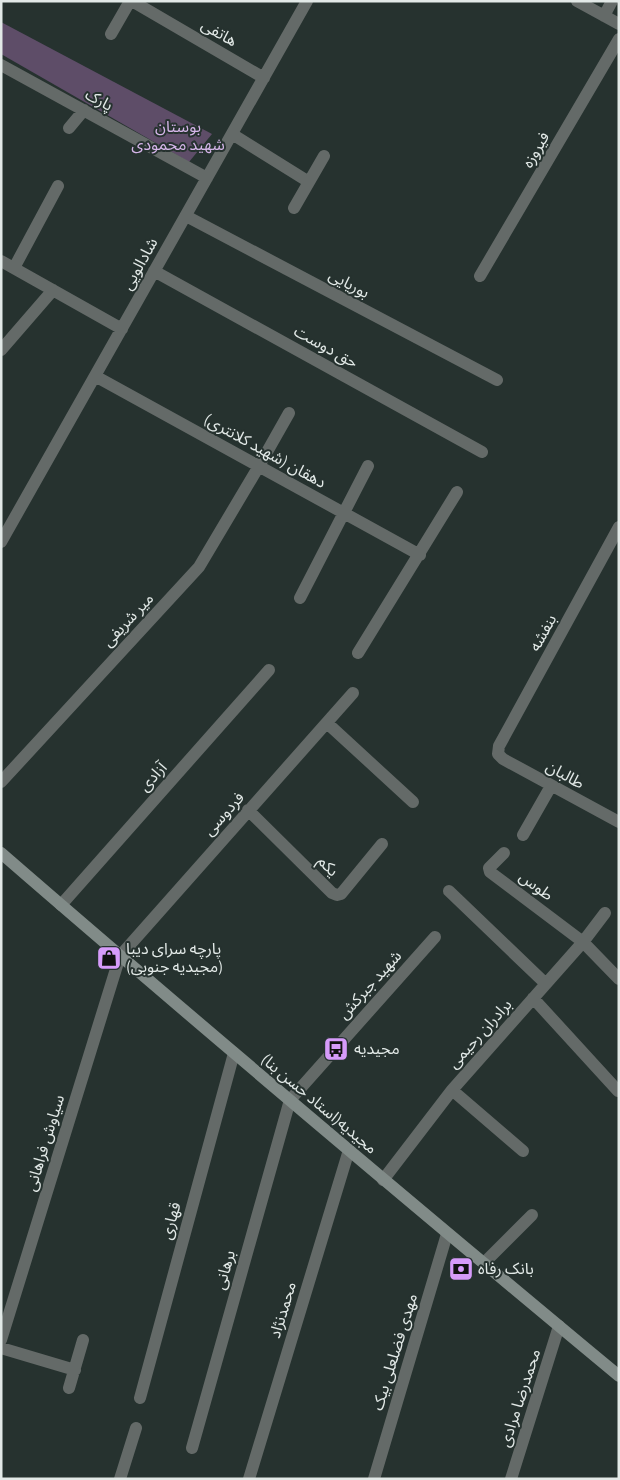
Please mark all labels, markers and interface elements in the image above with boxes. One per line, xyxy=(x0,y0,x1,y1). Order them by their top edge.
street label: هاتفی xyxy=(197,14,241,52)
street label: پارک xyxy=(81,83,117,117)
park label: بوستان شهید محمودی xyxy=(131,116,225,156)
street label: فیروزه xyxy=(517,128,555,172)
street label: شادالویی xyxy=(117,234,163,294)
street label: بوریایی xyxy=(325,264,373,304)
street label: حق دوست xyxy=(290,320,362,374)
street label: دهقان (شهید کلانتری) xyxy=(200,408,330,494)
street label: میر شریفی xyxy=(97,588,159,652)
street label: بنفشه xyxy=(524,611,562,655)
street label: طالبان xyxy=(542,755,588,795)
street label: آزادی xyxy=(134,756,173,797)
street label: فردوسی xyxy=(198,787,250,841)
street label: یکم xyxy=(312,850,344,882)
street label: طوس xyxy=(514,866,558,906)
place label: پارچه سرای دیبا (مجیدیه جنوبی) xyxy=(126,938,223,978)
shop icon: پارچه سرای دیبا (مجیدیه جنوبی) xyxy=(96,945,122,971)
street label: شهید جبرکش xyxy=(333,946,407,1024)
street label: برادران رحیمی xyxy=(443,994,517,1074)
bus stop icon: مجیدیه xyxy=(323,1036,349,1062)
place label: مجیدیه xyxy=(354,1038,400,1060)
street label: مجیدیه(استاد حسن بنا) xyxy=(256,1049,382,1159)
street label: سیاوش فراهانی xyxy=(20,1092,70,1194)
street label: قهاری xyxy=(155,1200,187,1242)
street label: برهانی xyxy=(209,1248,241,1292)
bank icon: بانک رفاه xyxy=(448,1256,474,1282)
place label: بانک رفاه xyxy=(478,1258,534,1280)
street label: محمدنژاد xyxy=(264,1279,302,1341)
street label: مهدی فضلعلی بیک xyxy=(367,1291,423,1413)
street label: محمدرضا مرادی xyxy=(494,1346,546,1450)

